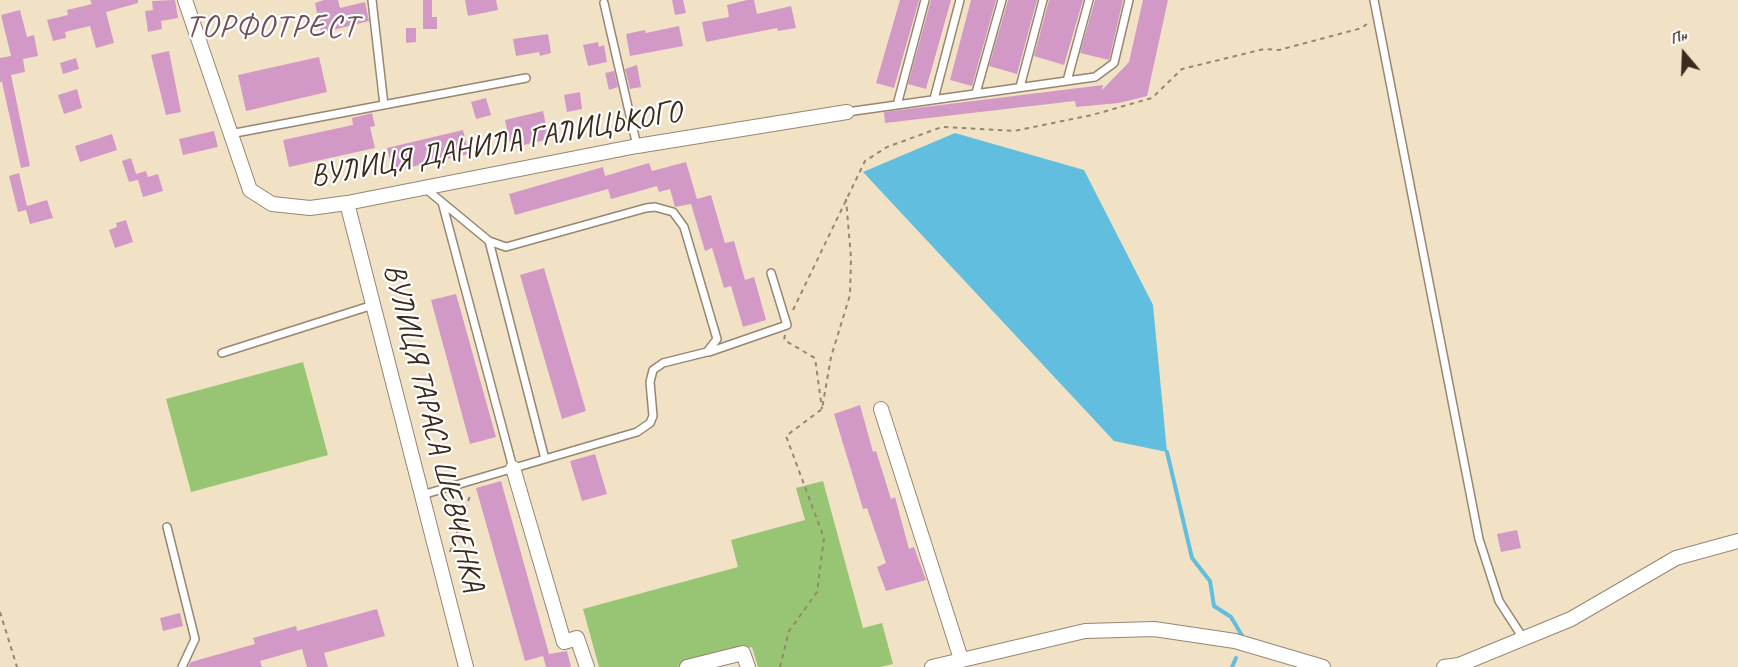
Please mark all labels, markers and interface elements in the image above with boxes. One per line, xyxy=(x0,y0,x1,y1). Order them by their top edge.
district label: ТОРФОТРЕСТ xyxy=(183,9,361,47)
north arrow xyxy=(1654,24,1714,84)
text: Пн xyxy=(1667,25,1689,49)
street label: ВУЛИЦЯ ДАНИЛА ГАЛИЦЬКОГО xyxy=(308,95,684,195)
street label: ВУЛИЦЯ ТАРАСА ШЕВЧЕНКА xyxy=(375,261,491,595)

